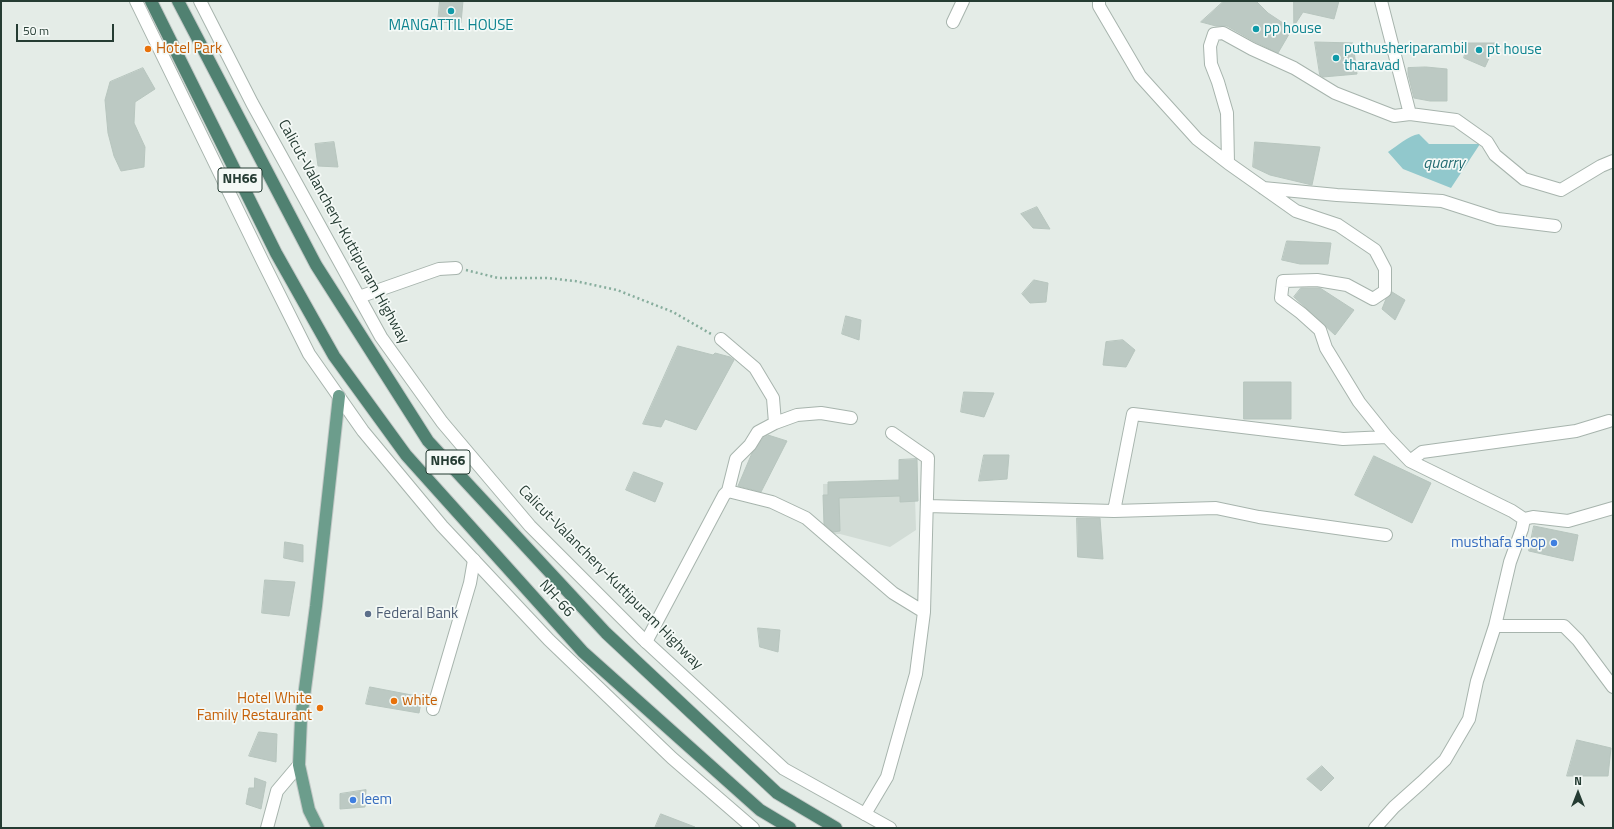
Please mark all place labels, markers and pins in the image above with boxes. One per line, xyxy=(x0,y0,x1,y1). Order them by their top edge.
marker: MANGATTIL HOUSE xyxy=(446,6,456,16)
place label: MANGATTIL HOUSE xyxy=(388,17,514,35)
place label: pp house xyxy=(1264,20,1322,38)
marker: pp house xyxy=(1251,24,1261,34)
place label: Hotel Park xyxy=(156,40,222,58)
place label: puthusheriparambil tharavad xyxy=(1344,40,1468,75)
place label: pt house xyxy=(1487,41,1542,59)
marker: Hotel Park xyxy=(143,44,153,54)
marker: pt house xyxy=(1474,45,1484,55)
marker: puthusheriparambil tharavad xyxy=(1331,53,1341,63)
place label: musthafa shop xyxy=(1451,534,1546,552)
marker: musthafa shop xyxy=(1549,538,1559,548)
place label: Federal Bank xyxy=(376,605,458,623)
marker: Federal Bank xyxy=(363,609,373,619)
place label: Hotel White Family Restaurant xyxy=(197,690,312,725)
place label: white xyxy=(402,692,438,710)
marker: white xyxy=(389,696,399,706)
marker: Hotel White Family Restaurant xyxy=(315,703,325,713)
place label: leem xyxy=(361,791,392,809)
marker: leem xyxy=(348,795,358,805)

